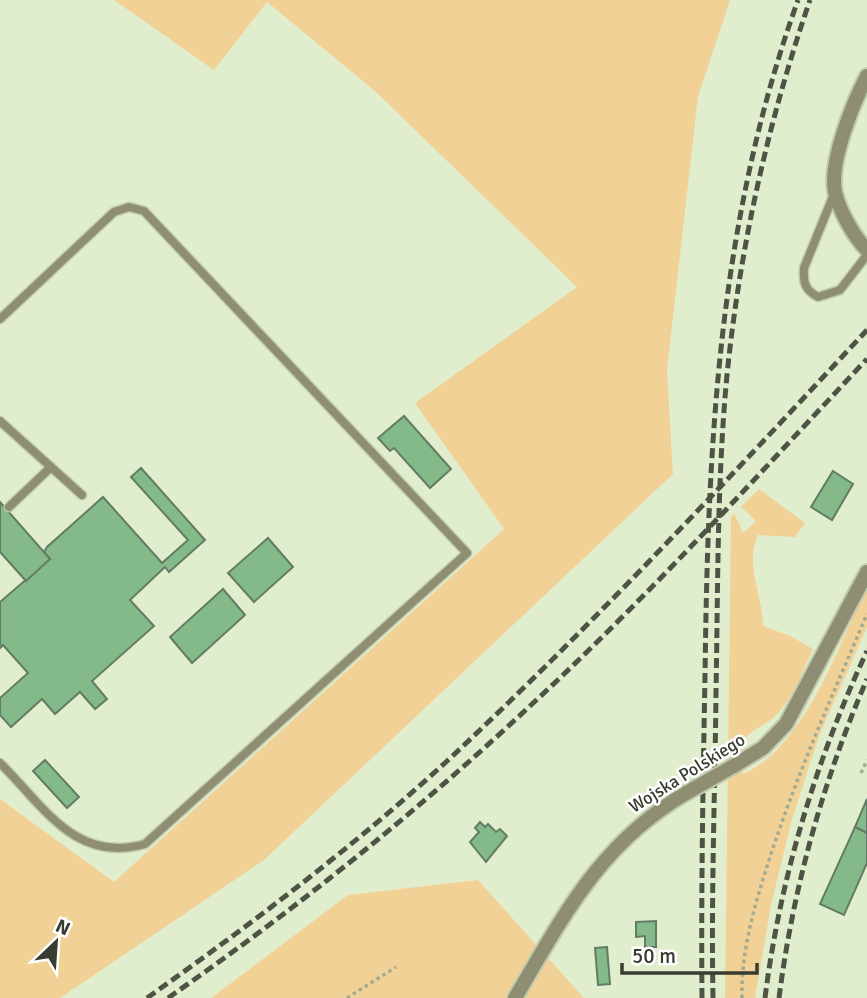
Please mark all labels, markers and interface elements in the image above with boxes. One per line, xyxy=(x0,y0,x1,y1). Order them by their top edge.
street label: Wojska Polskiego xyxy=(625,728,749,818)
north arrow xyxy=(21,907,91,977)
text: N xyxy=(52,914,74,941)
scale bar xyxy=(622,932,757,976)
text: 50 m xyxy=(632,943,676,969)

